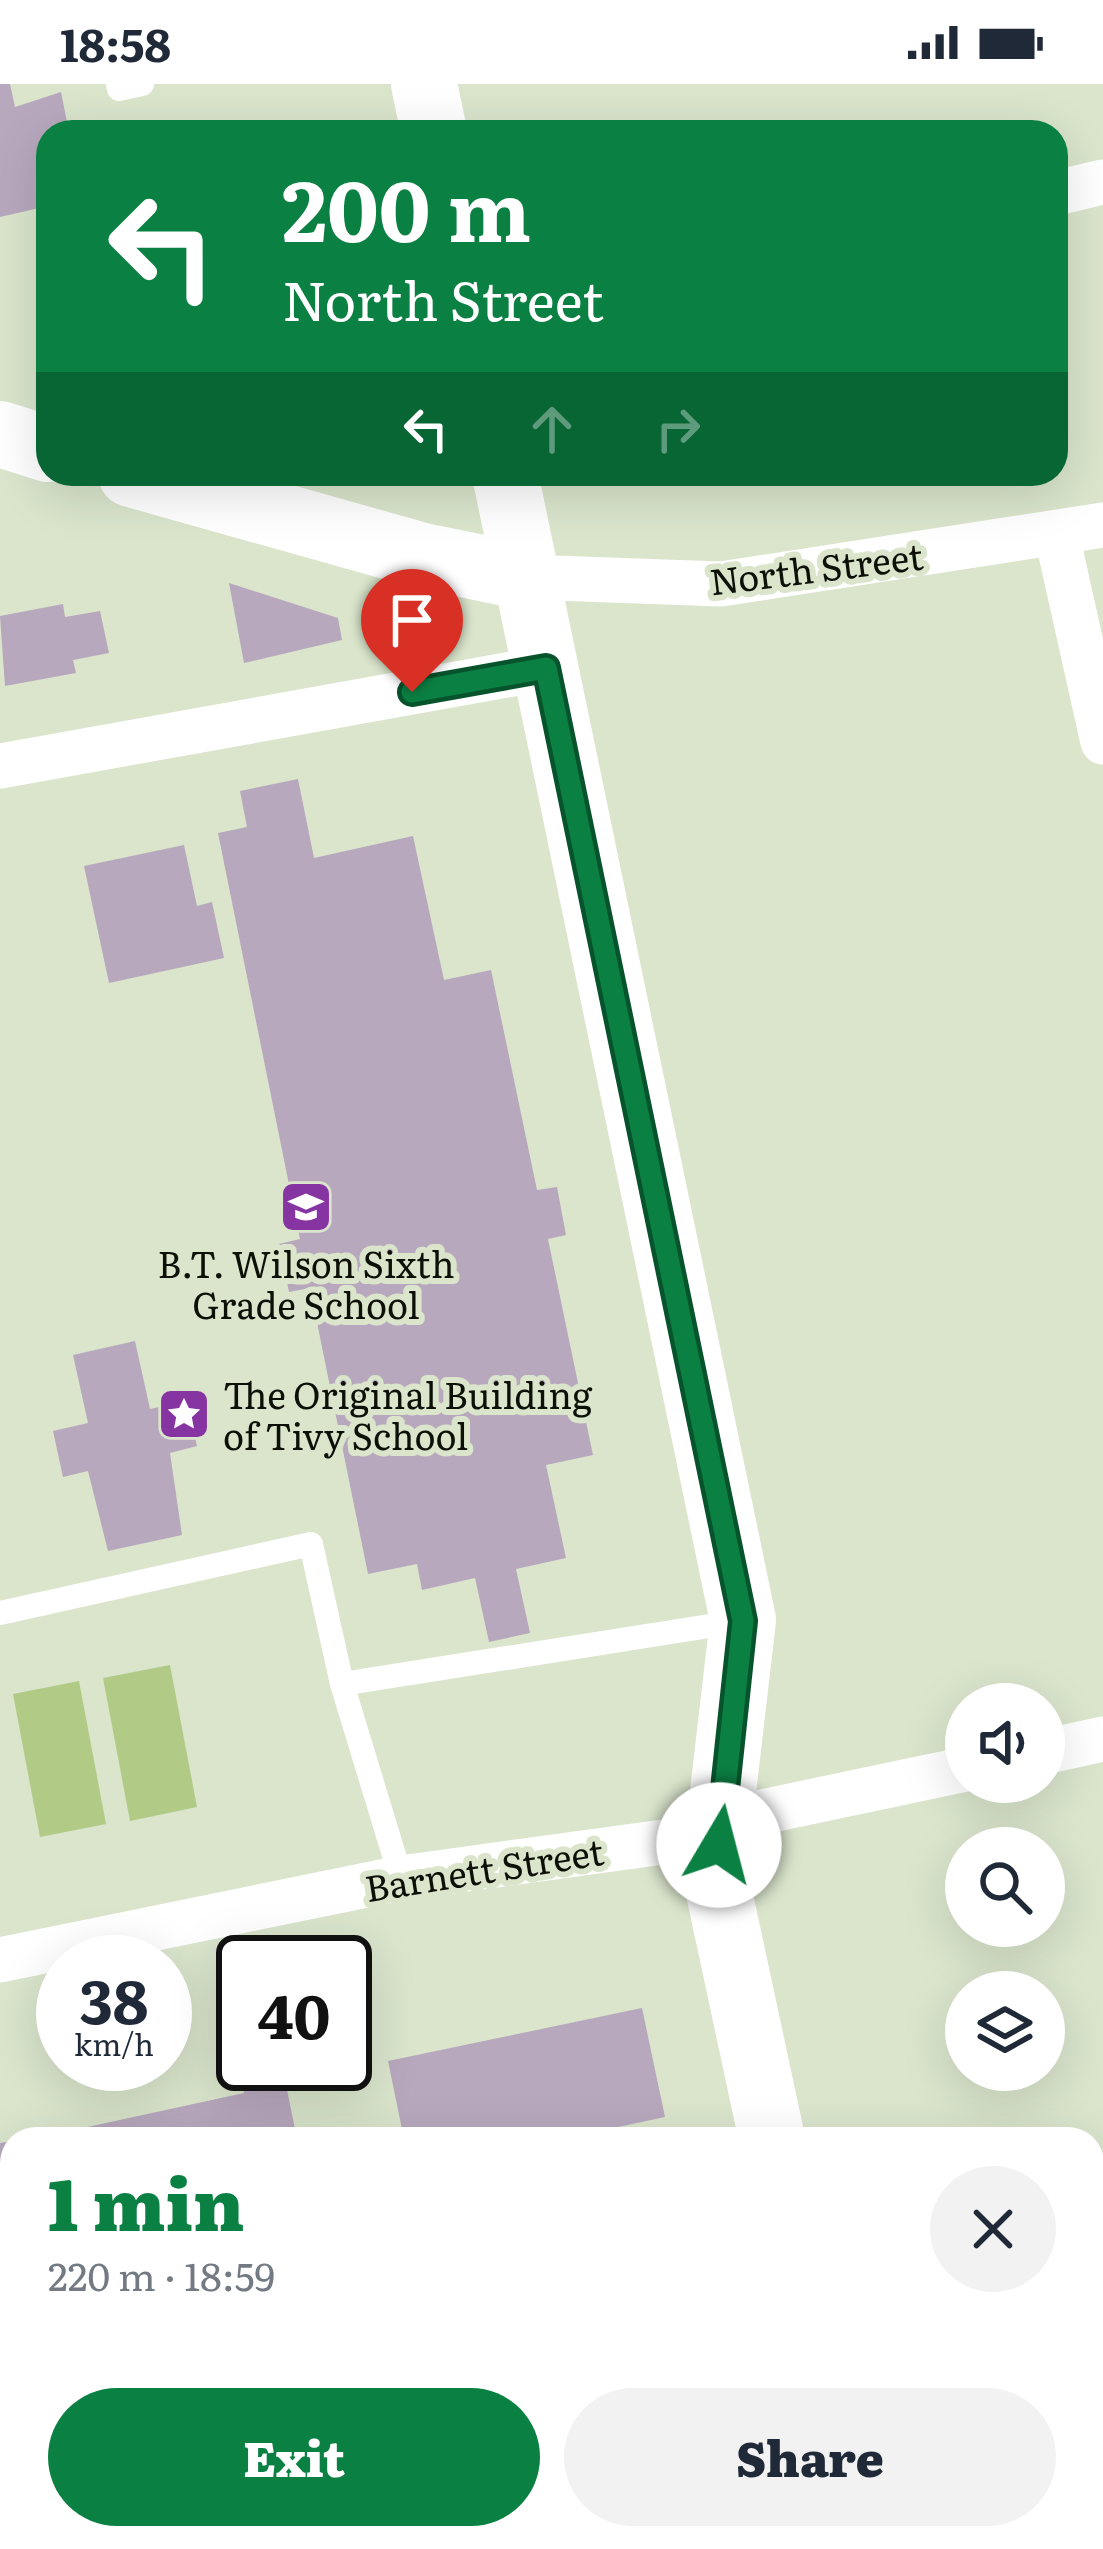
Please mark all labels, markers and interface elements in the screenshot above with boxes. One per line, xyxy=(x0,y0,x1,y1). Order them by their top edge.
text: 18:58 xyxy=(60,9,171,76)
text: 200 m xyxy=(282,143,531,268)
icon: left xyxy=(84,168,240,324)
text: North Street xyxy=(282,257,604,338)
icon: left xyxy=(393,396,459,462)
icon: ahead xyxy=(519,396,585,462)
icon: right xyxy=(645,396,711,462)
street label: North Street xyxy=(706,528,926,606)
pin xyxy=(361,569,463,692)
icon: arrive xyxy=(379,587,445,653)
school or university icon: B.T. Wilson Sixth Grade School xyxy=(278,1179,334,1235)
place label: B.T. Wilson Sixth Grade School xyxy=(158,1236,454,1330)
place label: The Original Building of Tivy School xyxy=(223,1367,593,1461)
place icon: The Original Building of Tivy School xyxy=(156,1386,212,1442)
map controls xyxy=(945,1683,1065,2091)
button: sound xyxy=(945,1683,1065,1803)
position arrow xyxy=(656,1782,782,1908)
street label: Barnett Street xyxy=(361,1823,608,1913)
button: search xyxy=(945,1827,1065,1947)
speed limit sign: 40 xyxy=(216,1935,372,2091)
text: 38 xyxy=(80,1953,148,2042)
button: layers xyxy=(945,1971,1065,2091)
text: km/h xyxy=(74,2021,154,2065)
text: 1 min xyxy=(48,2146,244,2253)
button: close xyxy=(930,2166,1056,2292)
text: 220 m · 18:59 xyxy=(48,2245,275,2303)
button: Exit xyxy=(48,2388,540,2526)
button: Share xyxy=(564,2388,1056,2526)

